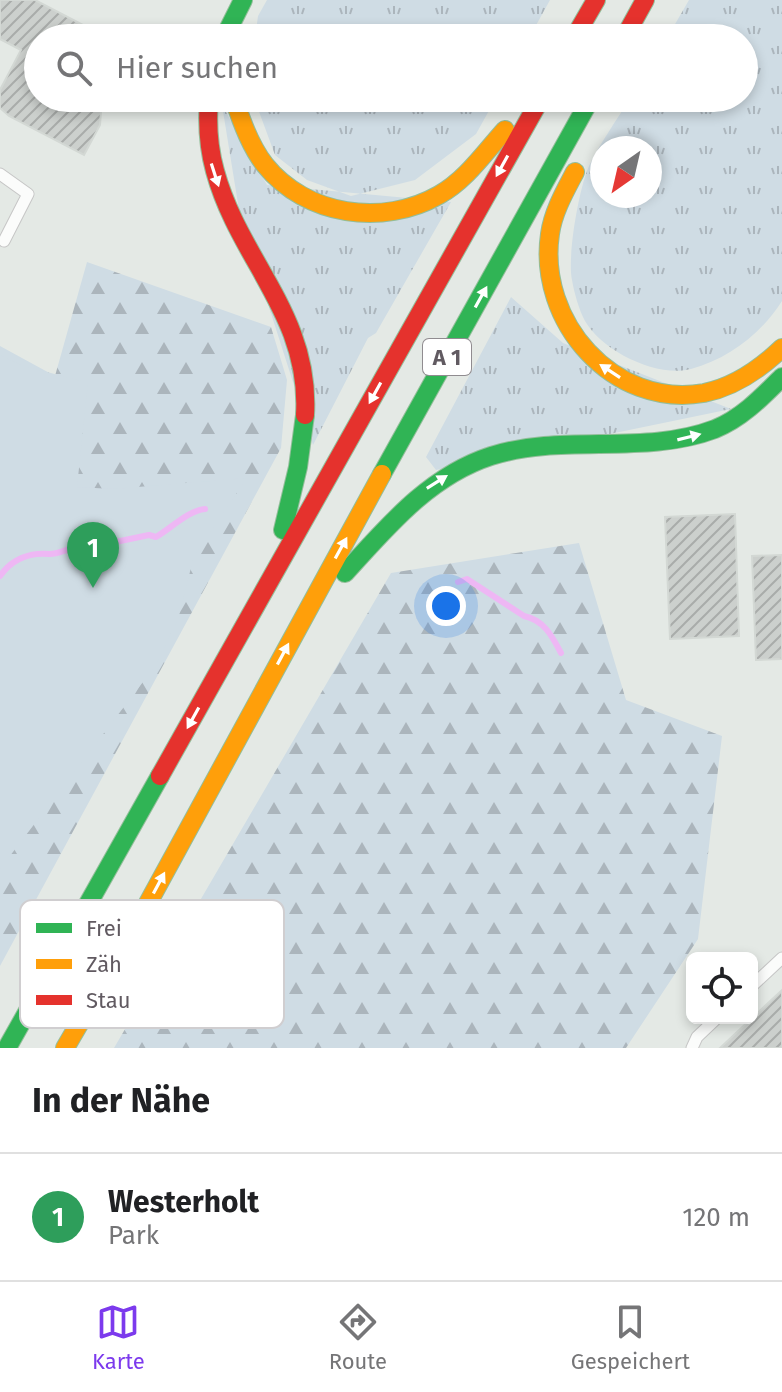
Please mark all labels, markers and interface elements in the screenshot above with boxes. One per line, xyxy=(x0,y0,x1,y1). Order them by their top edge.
search box xyxy=(24,24,758,112)
icon: search xyxy=(52,46,96,90)
text: Hier suchen xyxy=(116,50,278,86)
north arrow xyxy=(590,136,662,208)
one-way arrow xyxy=(496,155,510,177)
one-way arrow xyxy=(209,163,222,187)
one-way arrow xyxy=(474,285,487,308)
road number: A 1 xyxy=(423,339,471,375)
one-way arrow xyxy=(600,364,621,379)
one-way arrow xyxy=(368,381,382,404)
one-way arrow xyxy=(676,430,701,443)
one-way arrow xyxy=(426,476,448,490)
pin: 1 xyxy=(67,522,119,588)
one-way arrow xyxy=(334,537,348,560)
your location xyxy=(426,586,466,626)
one-way arrow xyxy=(276,643,290,665)
one-way arrow xyxy=(186,707,200,729)
one-way arrow xyxy=(152,871,166,894)
legend xyxy=(20,900,284,1028)
text: Frei xyxy=(86,915,122,942)
text: Zäh xyxy=(86,951,122,978)
map controls xyxy=(686,952,758,1024)
button: locate xyxy=(686,952,758,1024)
text: Stau xyxy=(86,987,131,1014)
text: In der Nähe xyxy=(32,1080,210,1121)
text: Westerholt xyxy=(108,1184,259,1220)
text: 1 xyxy=(52,1202,64,1233)
text: 120 m xyxy=(682,1202,750,1233)
text: Park xyxy=(108,1220,159,1251)
tab: Karte xyxy=(92,1300,145,1375)
tab: Route xyxy=(329,1300,387,1375)
tab: Gespeichert xyxy=(571,1300,690,1375)

